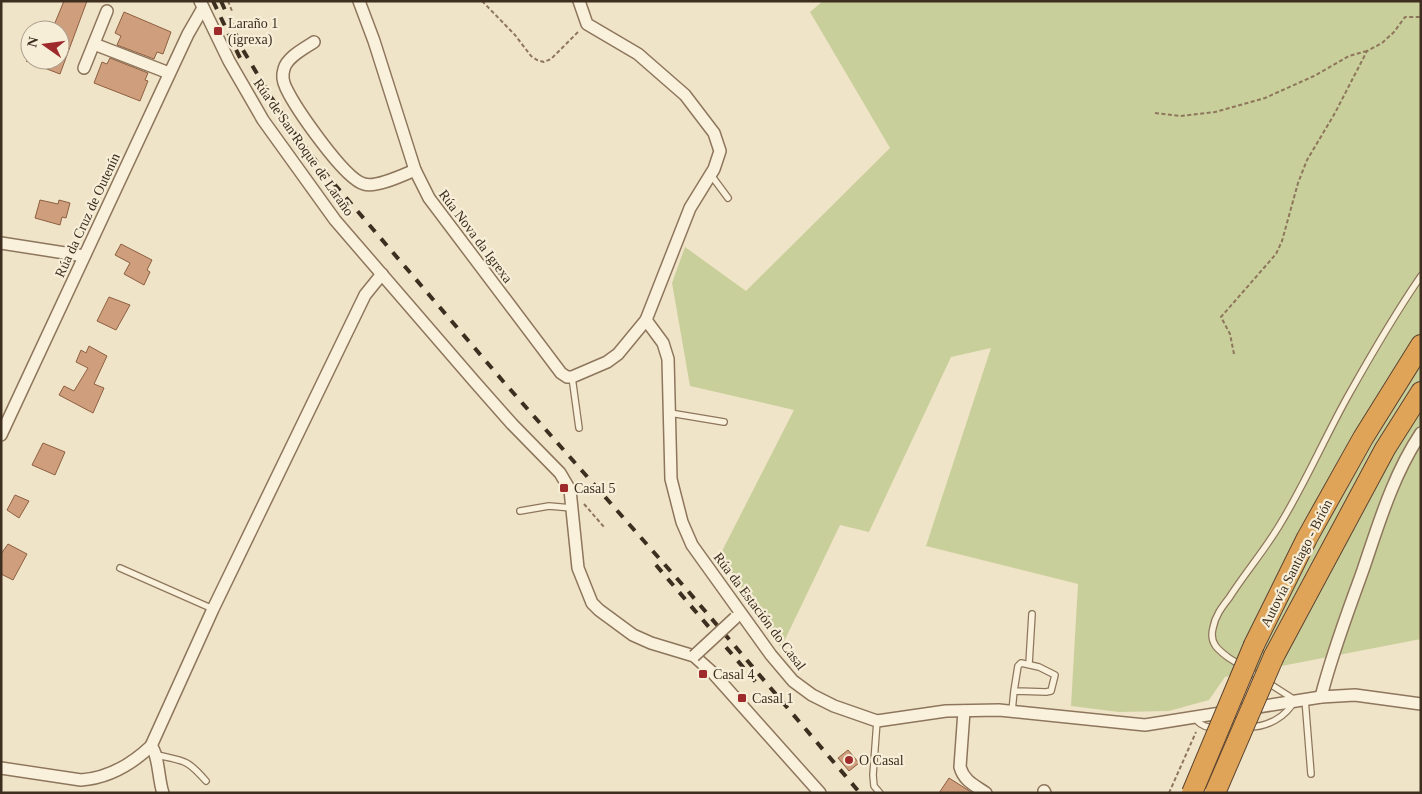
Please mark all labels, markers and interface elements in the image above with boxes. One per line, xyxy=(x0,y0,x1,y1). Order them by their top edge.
place label: Laraño 1 (igrexa) xyxy=(228,16,278,48)
north arrow xyxy=(20,20,70,70)
marker: Laraño 1 (igrexa) xyxy=(212,25,224,37)
text: N xyxy=(24,35,41,49)
street label: Rúa de San Roque de Laraño xyxy=(251,76,357,219)
street label: Rúa da Cruz de Outenín xyxy=(52,151,123,280)
street label: Rúa Nova da Igrexa xyxy=(436,187,516,286)
place label: Casal 5 xyxy=(574,481,616,496)
marker: Casal 5 xyxy=(558,482,570,494)
street label: Autovía Santiago - Brión xyxy=(1258,497,1335,630)
street label: Rúa da Estación do Casal xyxy=(711,550,809,673)
place label: Casal 4 xyxy=(713,667,755,682)
marker: Casal 4 xyxy=(697,668,709,680)
place label: Casal 1 xyxy=(752,691,794,706)
marker: Casal 1 xyxy=(736,692,748,704)
place label: O Casal xyxy=(859,753,904,768)
marker: O Casal xyxy=(843,754,855,766)

